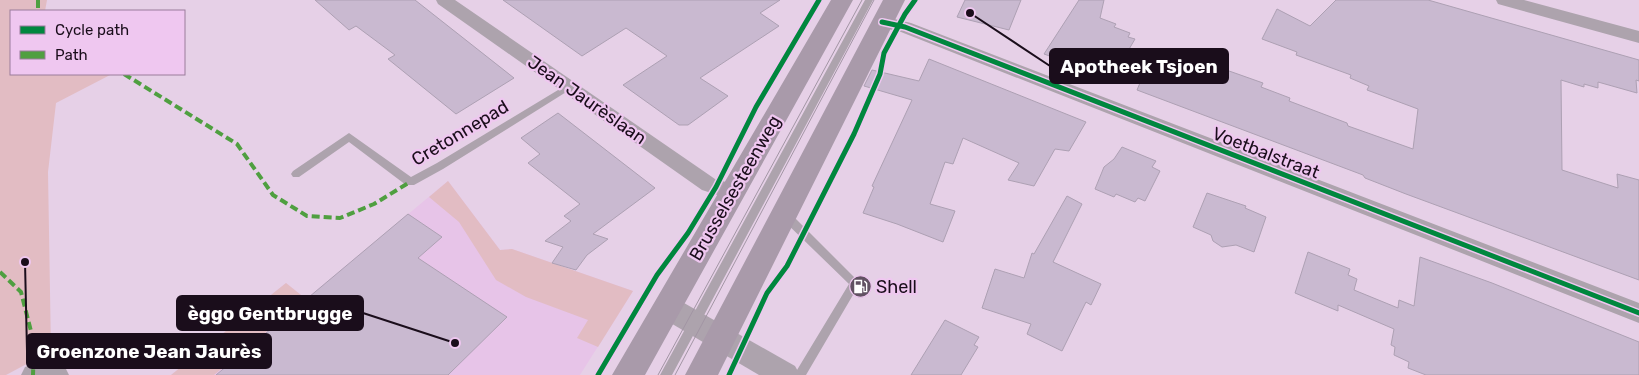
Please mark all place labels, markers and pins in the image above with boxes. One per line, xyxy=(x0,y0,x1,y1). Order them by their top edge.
callout: Apotheek Tsjoen xyxy=(1050,49,1228,83)
fuel station icon: Shell xyxy=(848,275,872,299)
place label: Shell xyxy=(876,276,917,298)
callout: èggo Gentbrugge xyxy=(177,296,363,330)
callout: Groenzone Jean Jaurès xyxy=(27,334,271,368)

